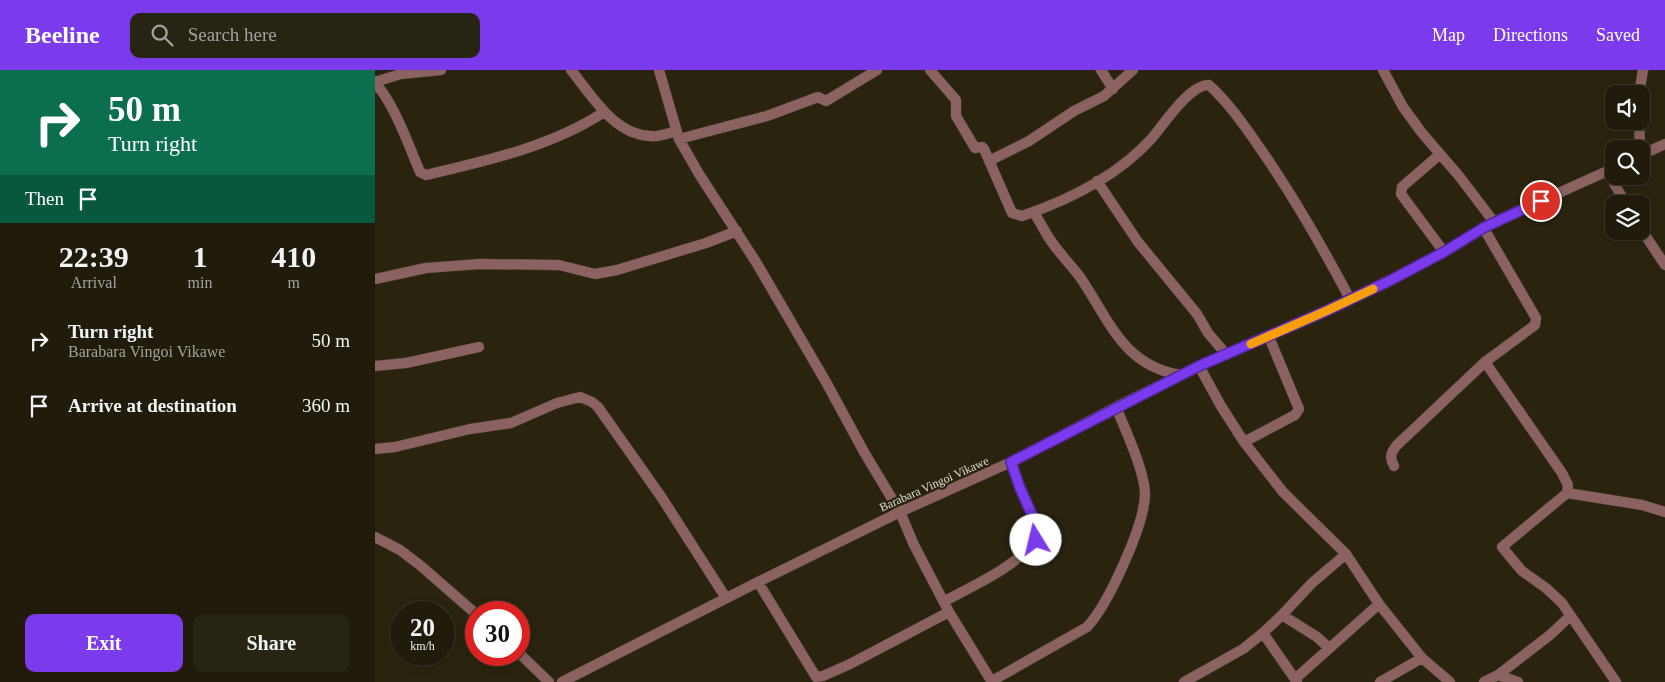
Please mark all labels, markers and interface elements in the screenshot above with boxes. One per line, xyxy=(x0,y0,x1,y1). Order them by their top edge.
search box xyxy=(130,13,480,58)
icon: search xyxy=(148,21,176,49)
text: Beeline xyxy=(25,22,100,48)
text: Search here xyxy=(188,24,277,45)
text: Map xyxy=(1432,25,1465,45)
text: Directions xyxy=(1493,25,1568,45)
text: Saved xyxy=(1596,25,1640,45)
map controls xyxy=(1605,85,1650,240)
button: sound xyxy=(1605,85,1650,130)
icon: right xyxy=(25,90,90,155)
text: 50 m xyxy=(108,90,181,129)
text: Turn right xyxy=(108,131,197,156)
button: search xyxy=(1605,140,1650,185)
pin xyxy=(1520,180,1562,222)
icon: arrive xyxy=(74,185,102,213)
icon: arrive xyxy=(1527,187,1555,215)
text: Then xyxy=(25,188,64,209)
button: layers xyxy=(1605,195,1650,240)
text: 22:39 xyxy=(59,240,129,273)
text: 1 xyxy=(192,240,207,273)
text: 410 xyxy=(271,240,316,273)
text: Arrival xyxy=(71,274,117,291)
text: min xyxy=(188,274,212,291)
text: m xyxy=(287,274,300,291)
text: Turn right xyxy=(68,321,153,342)
icon: right xyxy=(25,327,53,355)
text: 50 m xyxy=(311,330,350,351)
text: Barabara Vingoi Vikawe xyxy=(68,343,225,360)
icon: arrive xyxy=(25,392,53,420)
text: Arrive at destination xyxy=(68,395,237,416)
text: 360 m xyxy=(302,395,350,416)
street label: Barabara Vingoi Vikawe xyxy=(877,454,991,514)
position arrow xyxy=(1009,513,1061,565)
speed limit sign: 30 xyxy=(465,601,530,666)
button: Exit xyxy=(25,614,183,672)
button: Share xyxy=(193,614,350,672)
text: 20 xyxy=(410,614,435,641)
text: km/h xyxy=(410,639,435,653)

